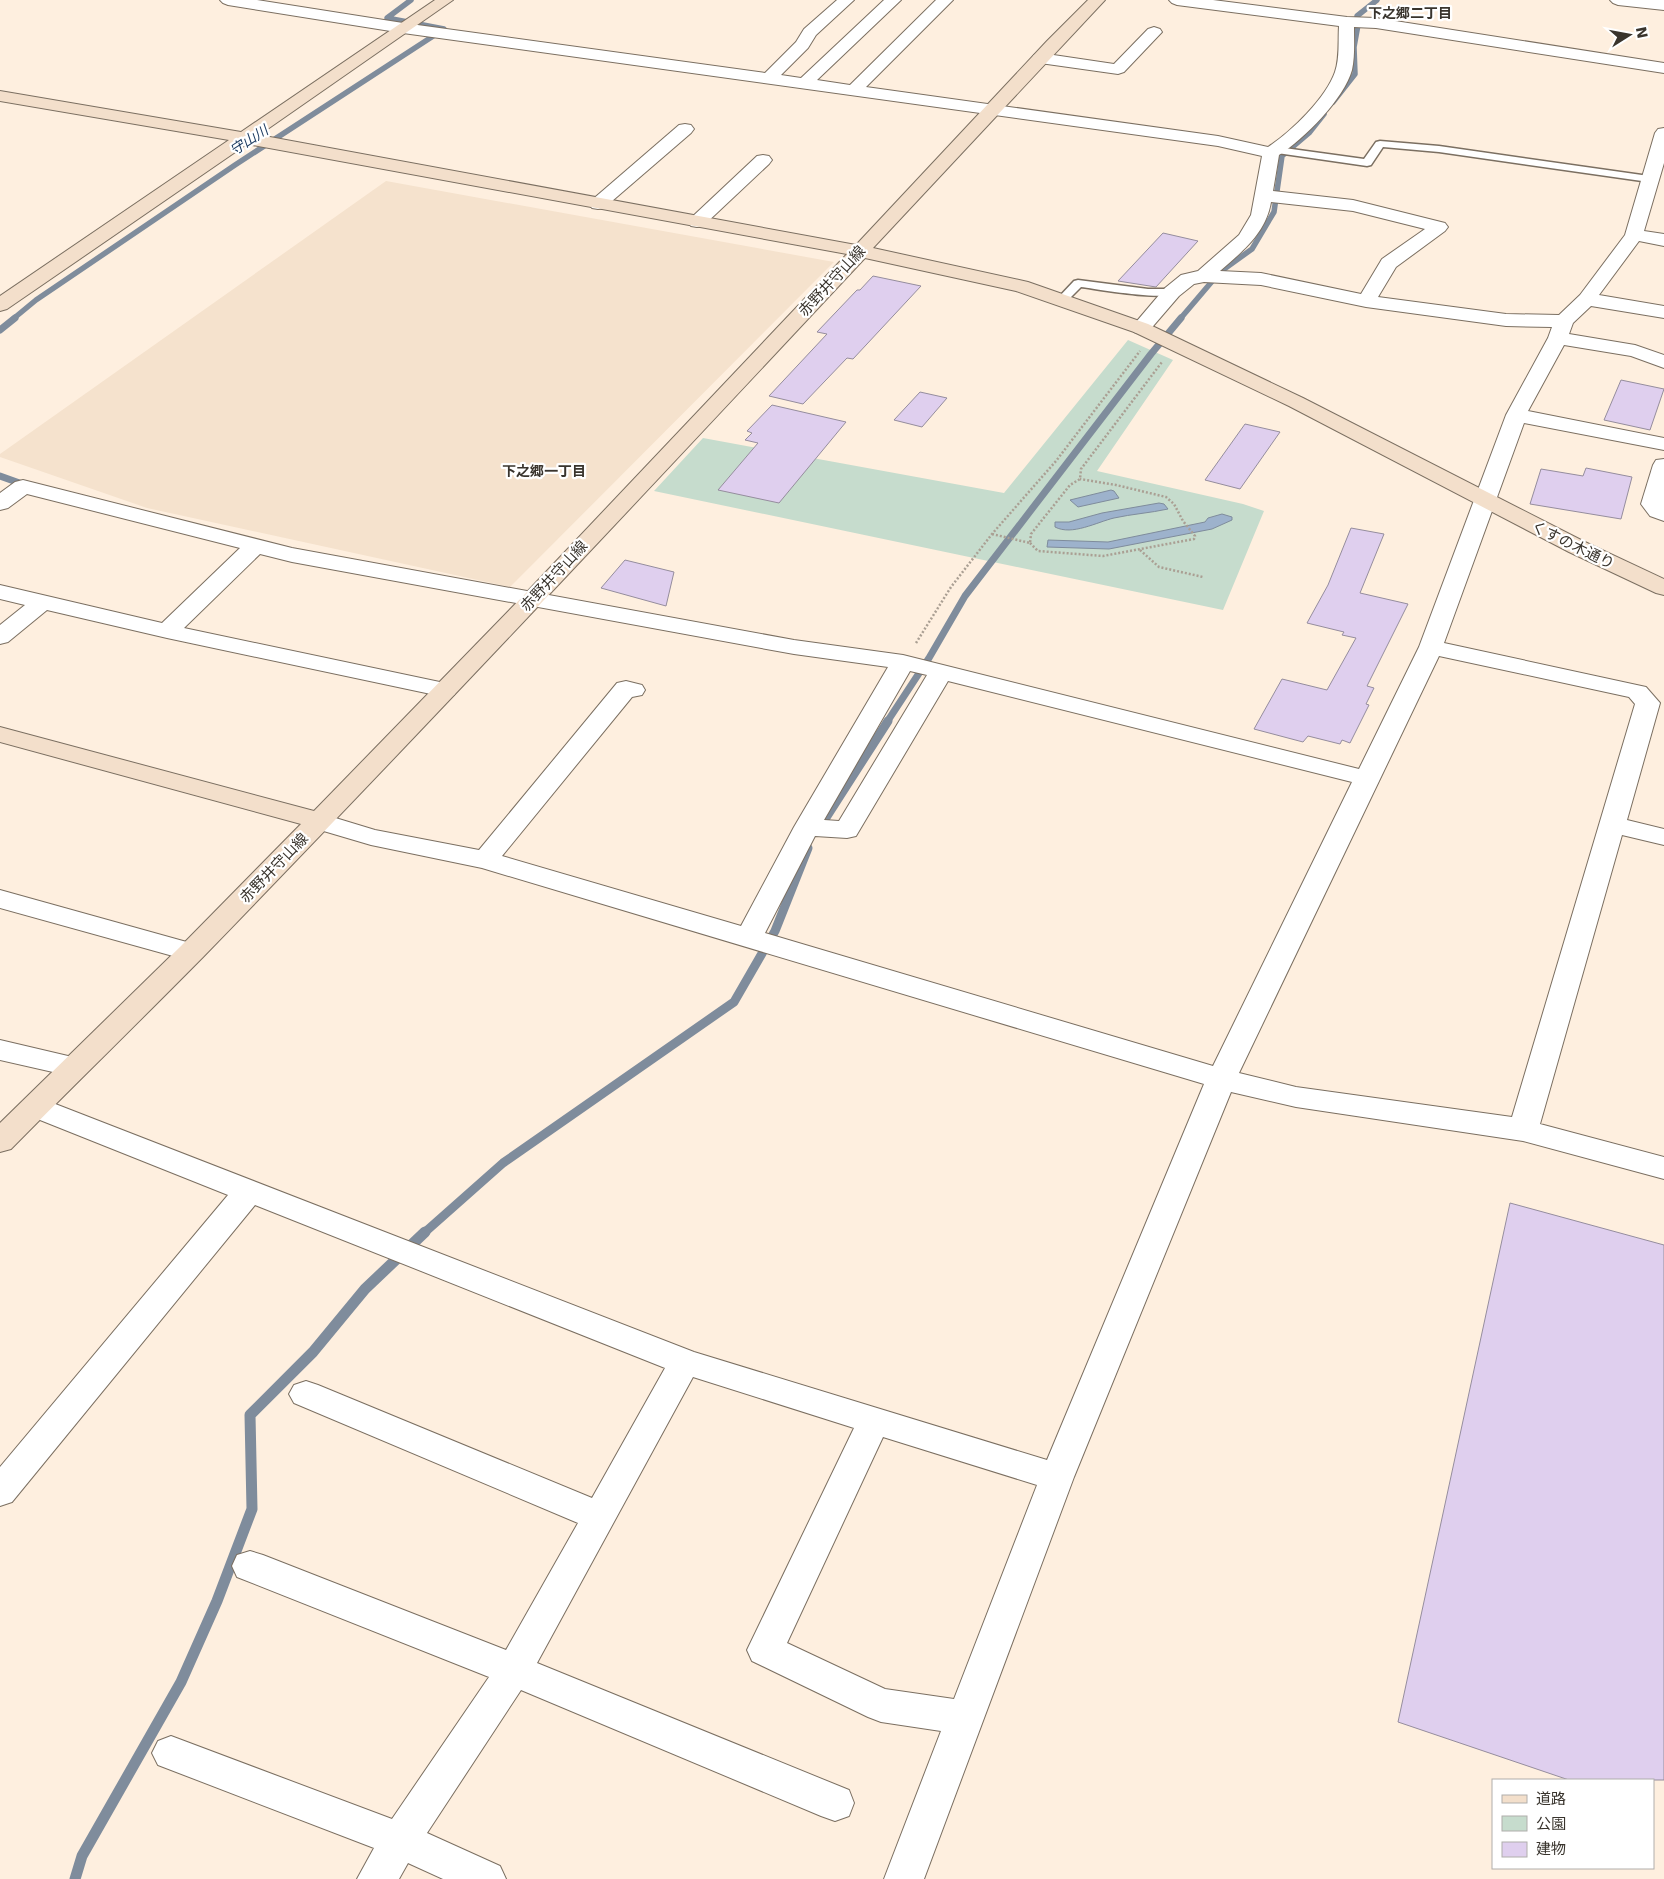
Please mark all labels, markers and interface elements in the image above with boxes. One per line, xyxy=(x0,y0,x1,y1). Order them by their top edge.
district label: 下之郷二丁目 xyxy=(1368,5,1452,21)
north arrow xyxy=(1604,10,1654,60)
text: N xyxy=(1633,25,1651,40)
water label: 守山川 xyxy=(227,121,273,158)
street label: 赤野井守山線 xyxy=(795,242,869,320)
district label: 下之郷一丁目 xyxy=(502,463,586,479)
street label: くすの木通り xyxy=(1529,517,1617,573)
street label: 赤野井守山線 xyxy=(517,537,591,615)
street label: 赤野井守山線 xyxy=(236,829,312,907)
legend xyxy=(1492,1779,1654,1869)
text: 道路 xyxy=(1536,1790,1566,1808)
text: 公園 xyxy=(1536,1815,1566,1833)
text: 建物 xyxy=(1536,1840,1566,1858)

